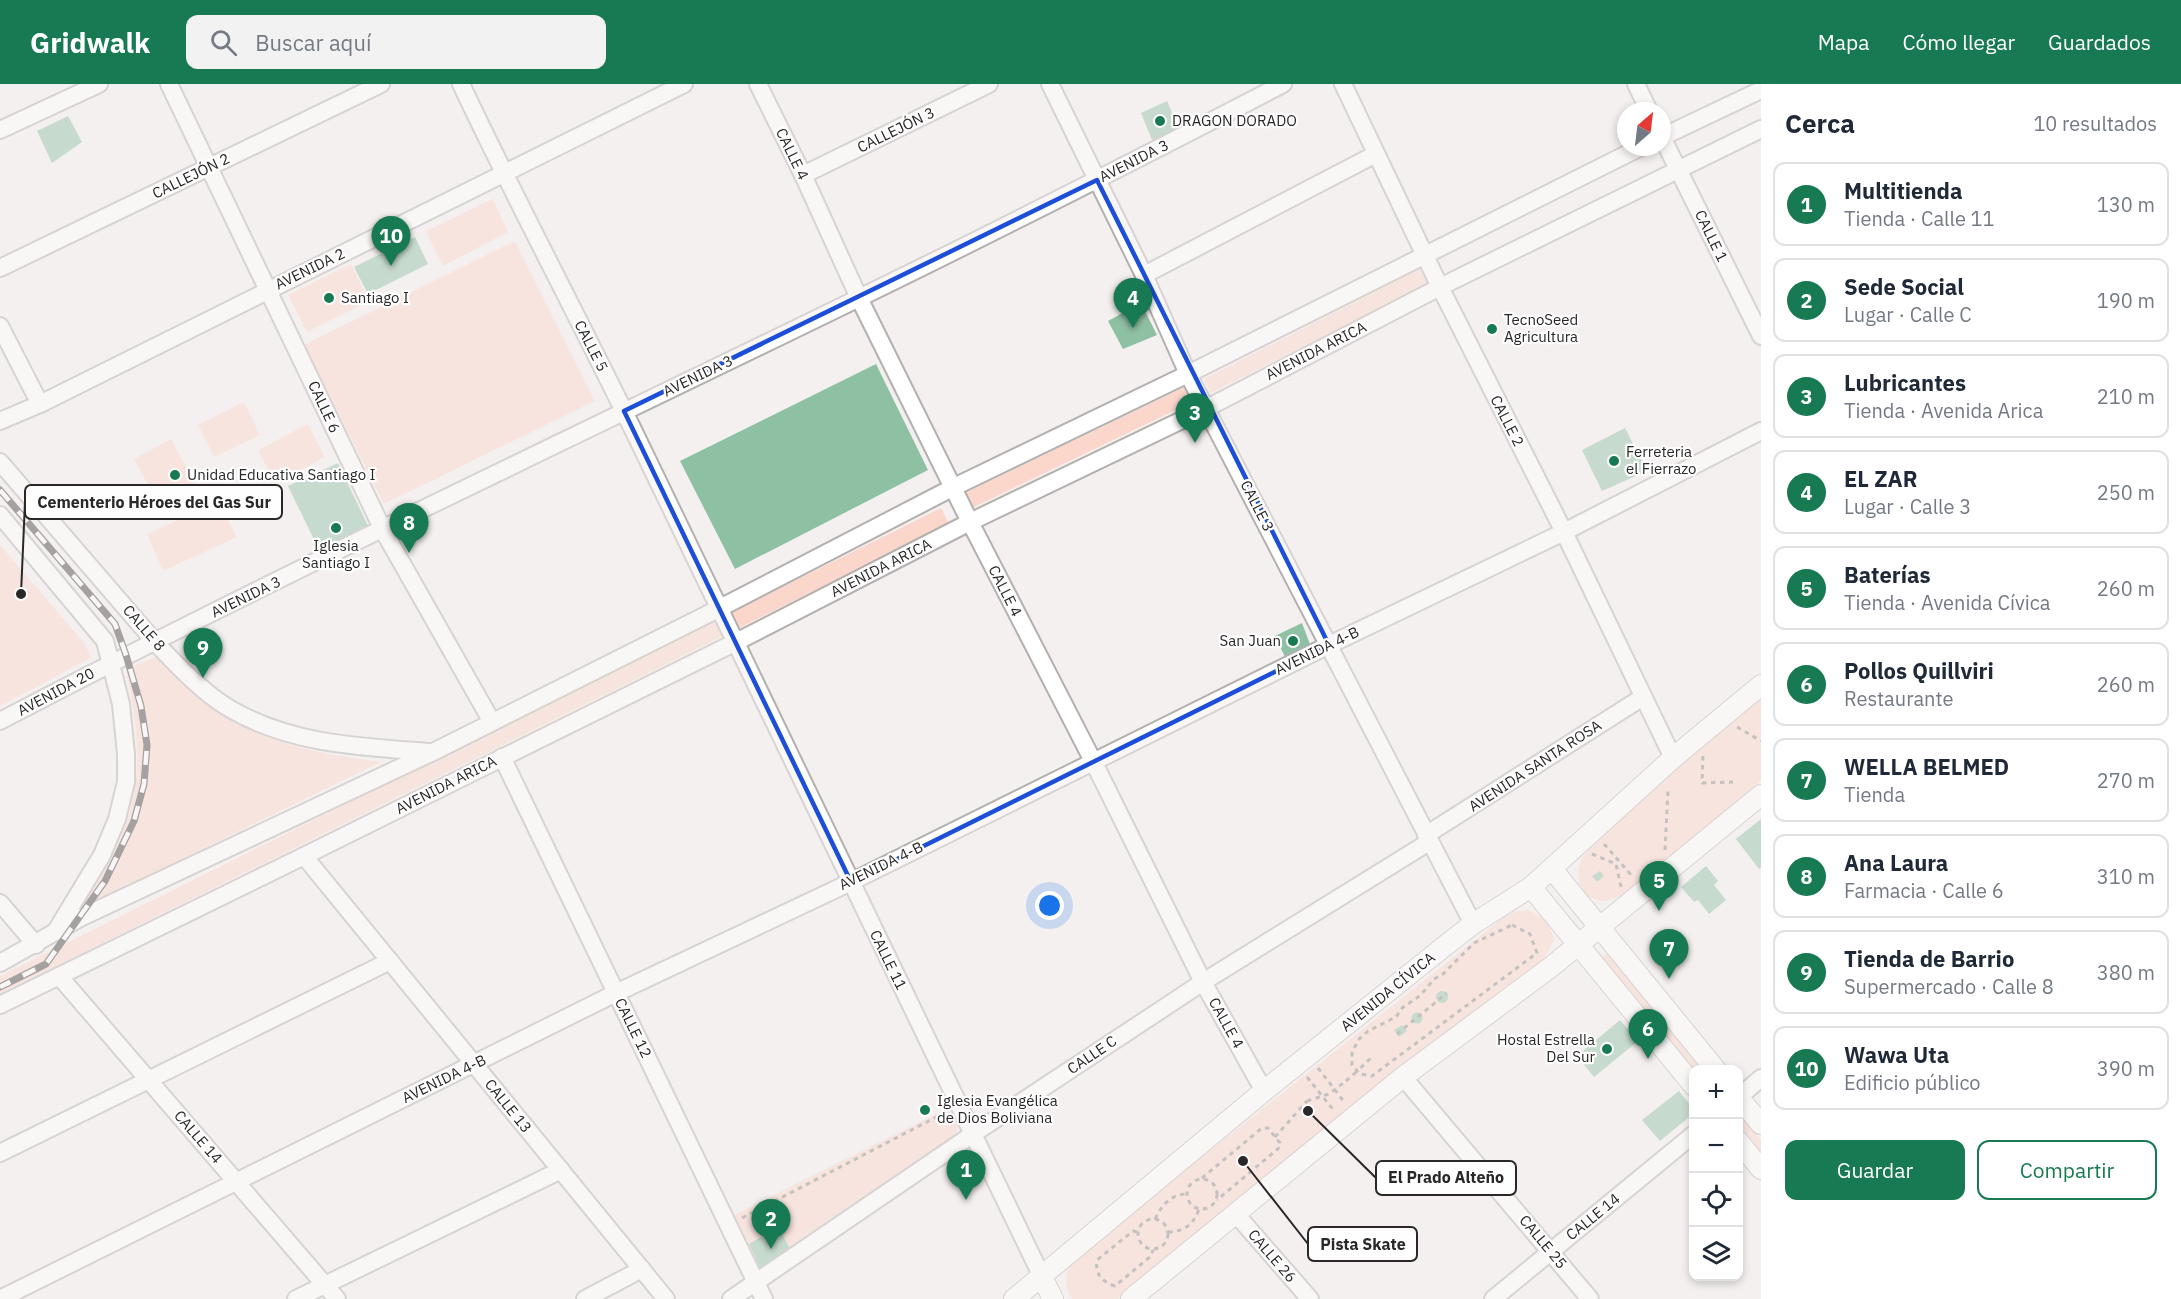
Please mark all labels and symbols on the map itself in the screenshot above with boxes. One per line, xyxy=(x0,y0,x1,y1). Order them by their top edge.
north arrow xyxy=(1617,102,1671,156)
street label: CALLEJÓN 3 xyxy=(854,103,938,156)
place label: DRAGON DORADO xyxy=(1172,111,1297,130)
marker: DRAGON DORADO xyxy=(1153,114,1167,128)
street label: CALLE 4 xyxy=(772,125,813,183)
street label: AVENIDA 3 xyxy=(1096,135,1172,186)
street label: CALLEJÓN 2 xyxy=(149,149,233,202)
street label: CALLE 1 xyxy=(1691,207,1732,265)
pin: 10 xyxy=(372,216,410,266)
street label: AVENIDA 2 xyxy=(272,243,348,294)
pin: 4 xyxy=(1114,278,1152,328)
place label: Santiago I xyxy=(341,288,409,307)
marker: Santiago I xyxy=(322,291,336,305)
place label: TecnoSeed Agricultura xyxy=(1504,310,1578,346)
street label: CALLE 5 xyxy=(570,317,612,375)
street label: AVENIDA ARICA xyxy=(1262,317,1370,384)
marker: TecnoSeed Agricultura xyxy=(1485,322,1499,336)
street label: AVENIDA 3 xyxy=(660,350,736,401)
street label: CALLE 6 xyxy=(304,378,345,436)
street label: CALLE 2 xyxy=(1486,392,1528,450)
pin: 3 xyxy=(1176,394,1214,443)
place label: Ferreteria el Fierrazo xyxy=(1626,442,1696,478)
marker: Ferreteria el Fierrazo xyxy=(1607,454,1621,468)
place label: Unidad Educativa Santiago I xyxy=(187,465,376,484)
marker: Unidad Educativa Santiago I xyxy=(168,468,182,482)
street label: CALLE 3 xyxy=(1236,477,1278,535)
callout: Cementerio Héroes del Gas Sur xyxy=(25,485,282,519)
text: Cementerio Héroes del Gas Sur xyxy=(37,492,271,512)
pin: 8 xyxy=(390,504,428,553)
marker: Iglesia Santiago I xyxy=(329,521,343,535)
street label: AVENIDA ARICA xyxy=(827,534,935,601)
place label: Iglesia Santiago I xyxy=(302,536,370,572)
street label: CALLE 4 xyxy=(984,562,1026,620)
street label: AVENIDA 3 xyxy=(208,571,284,622)
street label: CALLE 8 xyxy=(119,601,170,655)
street label: AVENIDA 4-B xyxy=(1272,622,1362,679)
pin: 9 xyxy=(184,628,222,678)
place label: San Juan xyxy=(1220,631,1281,650)
marker: San Juan xyxy=(1286,634,1300,648)
street label: AVENIDA 20 xyxy=(14,663,98,720)
street label: AVENIDA SANTA ROSA xyxy=(1465,715,1605,816)
street label: AVENIDA ARICA xyxy=(392,751,500,818)
street label: AVENIDA 4-B xyxy=(836,837,926,894)
pin: 5 xyxy=(1640,862,1678,911)
your location xyxy=(1035,891,1064,920)
street label: CALLE 11 xyxy=(866,927,911,993)
pin: 7 xyxy=(1650,930,1688,979)
street label: AVENIDA CÍVICA xyxy=(1337,948,1439,1035)
street label: CALLE 4 xyxy=(1205,994,1248,1052)
street label: CALLE 12 xyxy=(611,995,656,1061)
pin: 6 xyxy=(1628,1010,1668,1059)
place label: Hostal Estrella Del Sur xyxy=(1497,1030,1595,1066)
street label: CALLE C xyxy=(1063,1031,1120,1078)
marker: Hostal Estrella Del Sur xyxy=(1600,1042,1614,1056)
street label: AVENIDA 4-B xyxy=(399,1050,489,1107)
street label: CALLE 13 xyxy=(481,1075,536,1137)
place label: Iglesia Evangélica de Dios Boliviana xyxy=(937,1091,1058,1127)
marker: Iglesia Evangélica de Dios Boliviana xyxy=(918,1103,932,1117)
street label: CALLE 14 xyxy=(170,1106,227,1167)
pin: 1 xyxy=(946,1150,986,1200)
callout: El Prado Alteño xyxy=(1376,1161,1516,1195)
text: El Prado Alteño xyxy=(1388,1167,1504,1187)
street label: CALLE 14 xyxy=(1562,1189,1624,1244)
pin: 2 xyxy=(752,1200,790,1249)
street label: CALLE 25 xyxy=(1515,1211,1571,1272)
street label: CALLE 26 xyxy=(1244,1225,1301,1286)
callout: Pista Skate xyxy=(1308,1227,1417,1261)
text: Pista Skate xyxy=(1320,1234,1406,1254)

